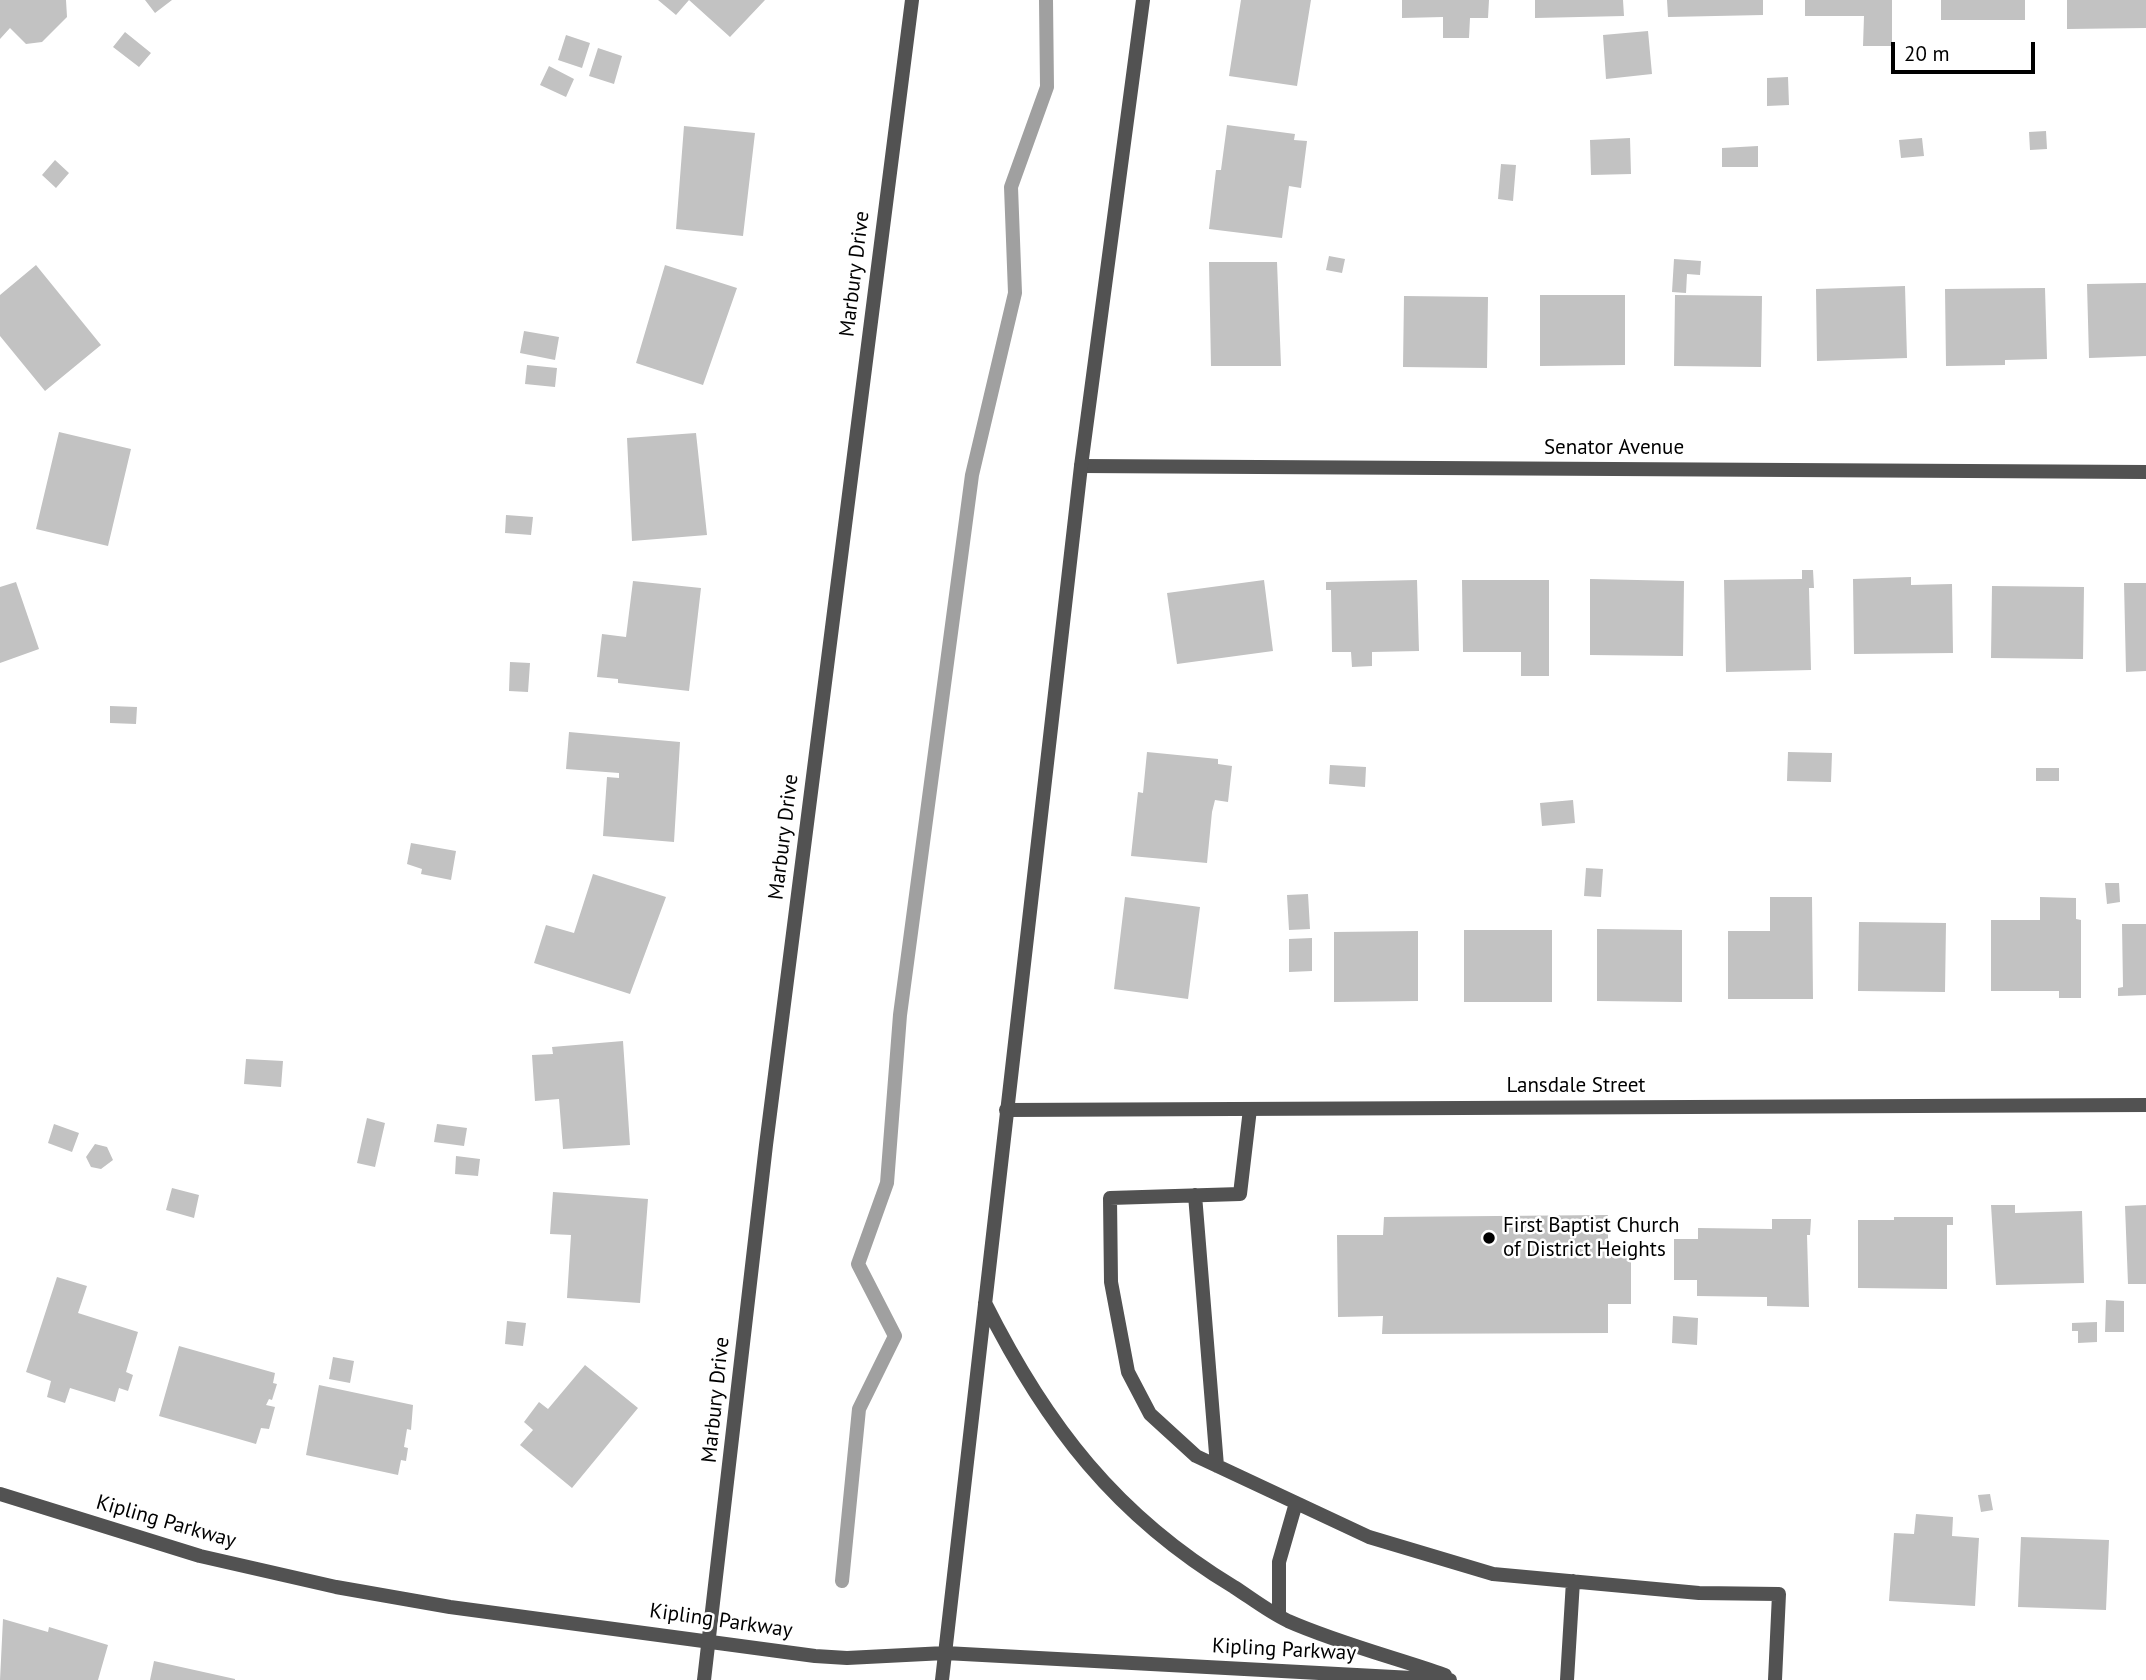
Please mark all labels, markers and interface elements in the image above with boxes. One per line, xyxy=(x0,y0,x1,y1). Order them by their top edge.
scale bar xyxy=(1894,28,2038,72)
text: 20 m xyxy=(1904,40,1950,67)
street label: Marbury Drive xyxy=(835,210,875,338)
street label: Senator Avenue xyxy=(1544,435,1684,461)
street label: Marbury Drive xyxy=(764,773,804,901)
street label: Lansdale Street xyxy=(1507,1073,1645,1099)
place label: First Baptist Church of District Heights xyxy=(1503,1213,1679,1263)
marker: First Baptist Church of District Heights xyxy=(1481,1230,1497,1246)
street label: Marbury Drive xyxy=(697,1336,735,1464)
street label: Kipling Parkway xyxy=(93,1490,239,1554)
street label: Kipling Parkway xyxy=(648,1598,794,1644)
street label: Kipling Parkway xyxy=(1211,1634,1357,1666)

